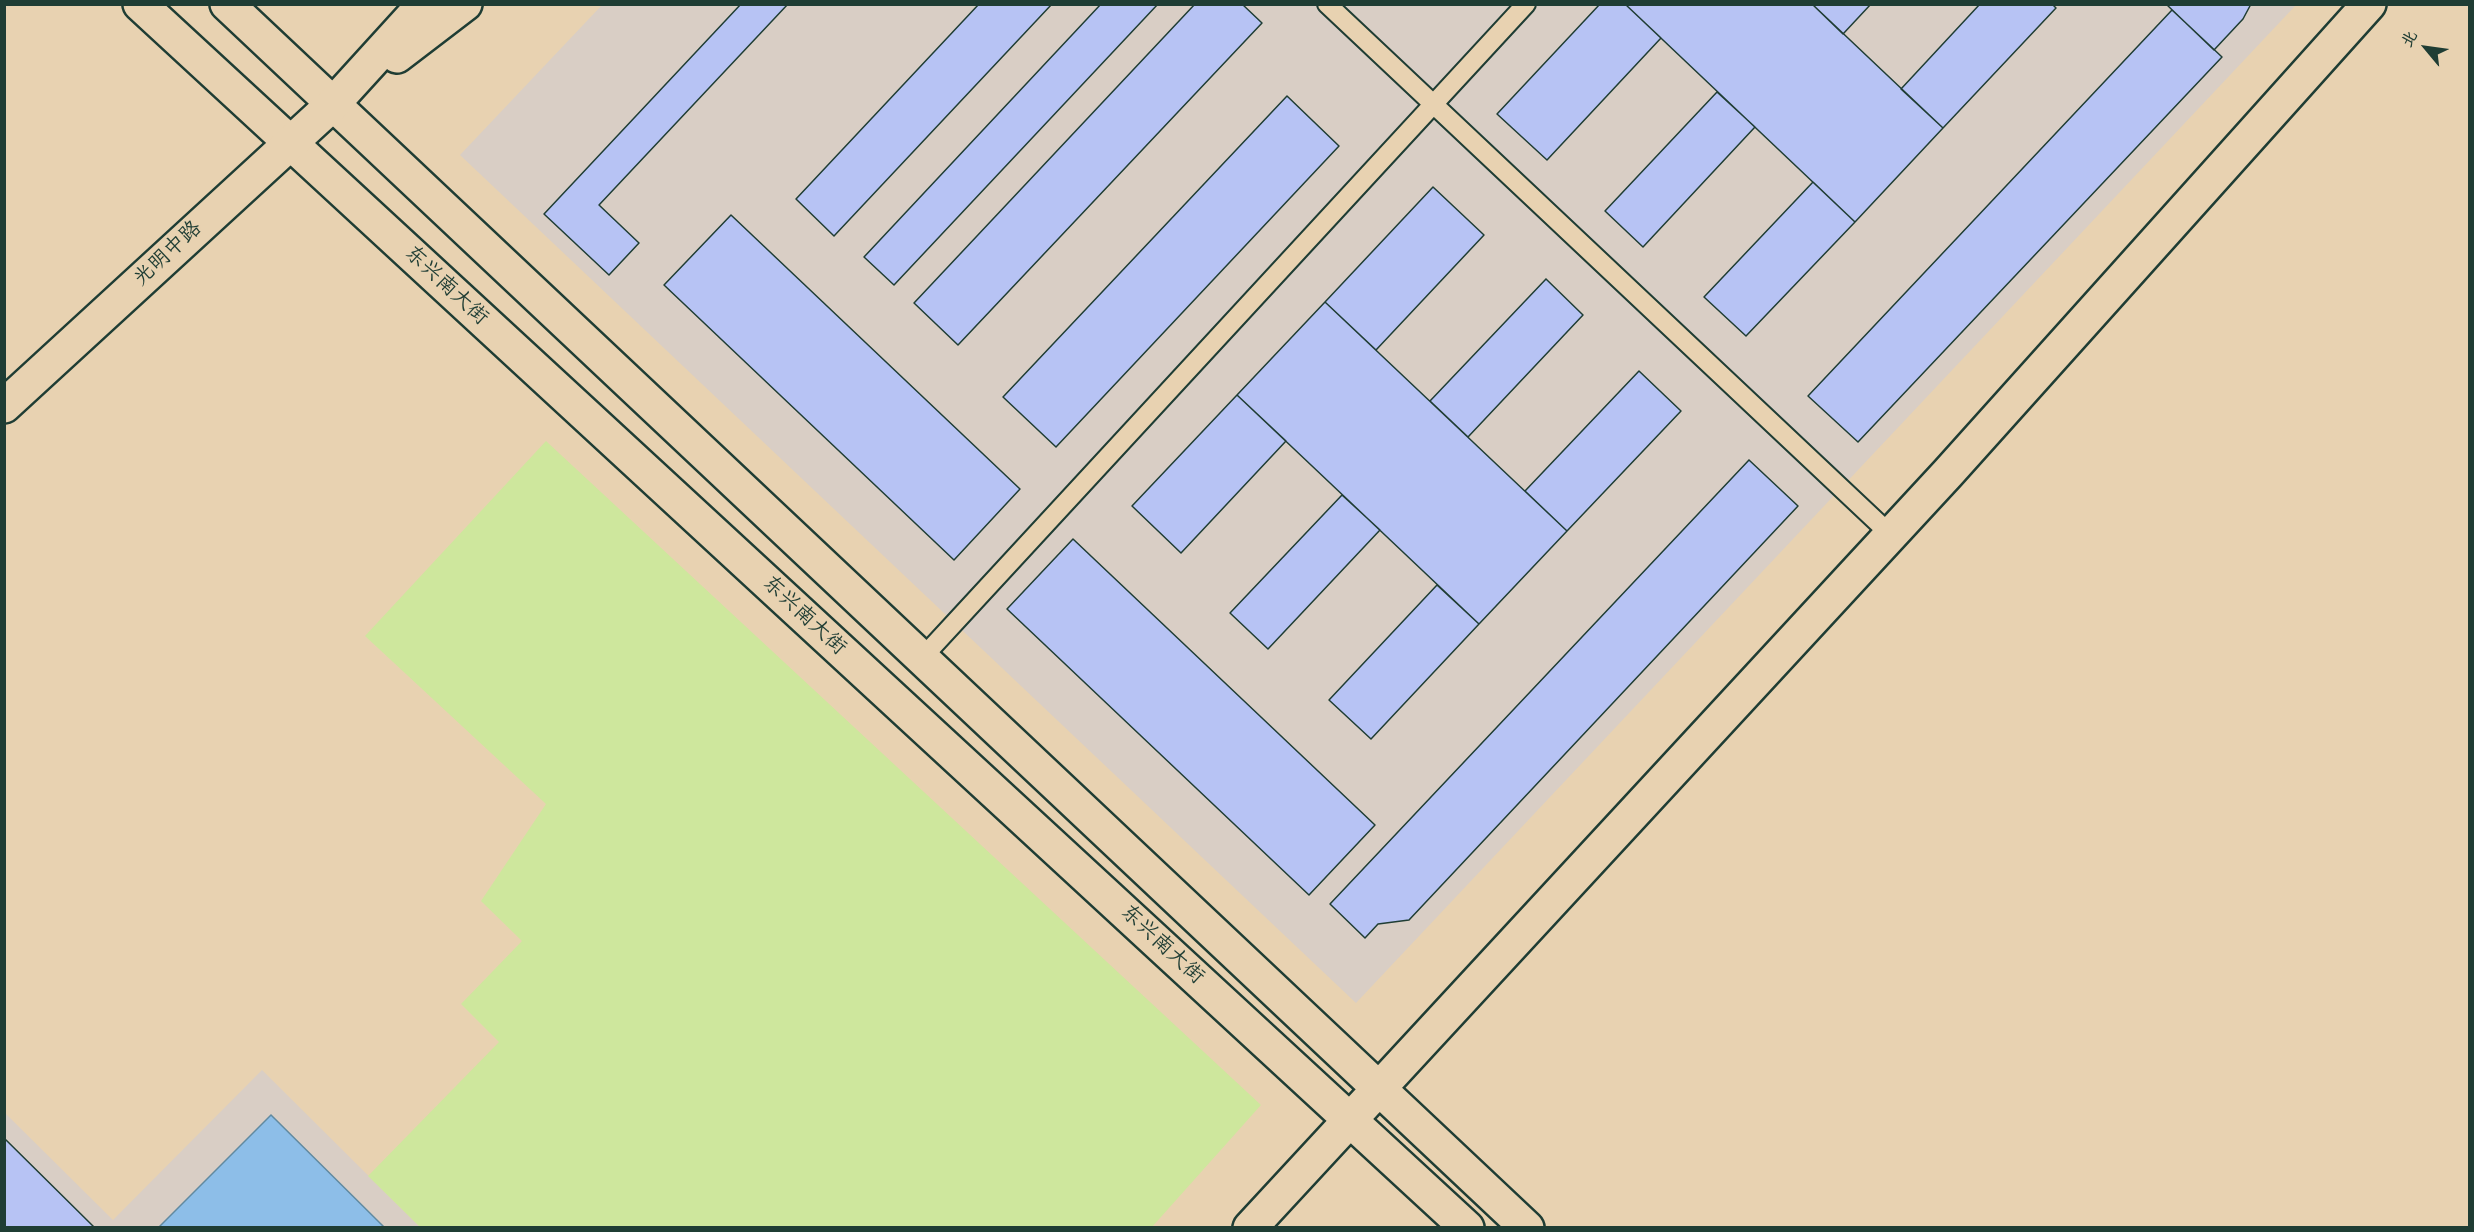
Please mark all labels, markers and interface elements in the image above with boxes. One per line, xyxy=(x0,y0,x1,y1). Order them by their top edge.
north arrow xyxy=(2396,18,2456,78)
text: 北 xyxy=(2396,26,2425,52)
street label: 光明中路 xyxy=(130,217,208,293)
street label: 东兴南大街 xyxy=(398,242,492,332)
street label: 东兴南大街 xyxy=(756,572,850,662)
street label: 东兴南大街 xyxy=(1114,901,1208,991)

